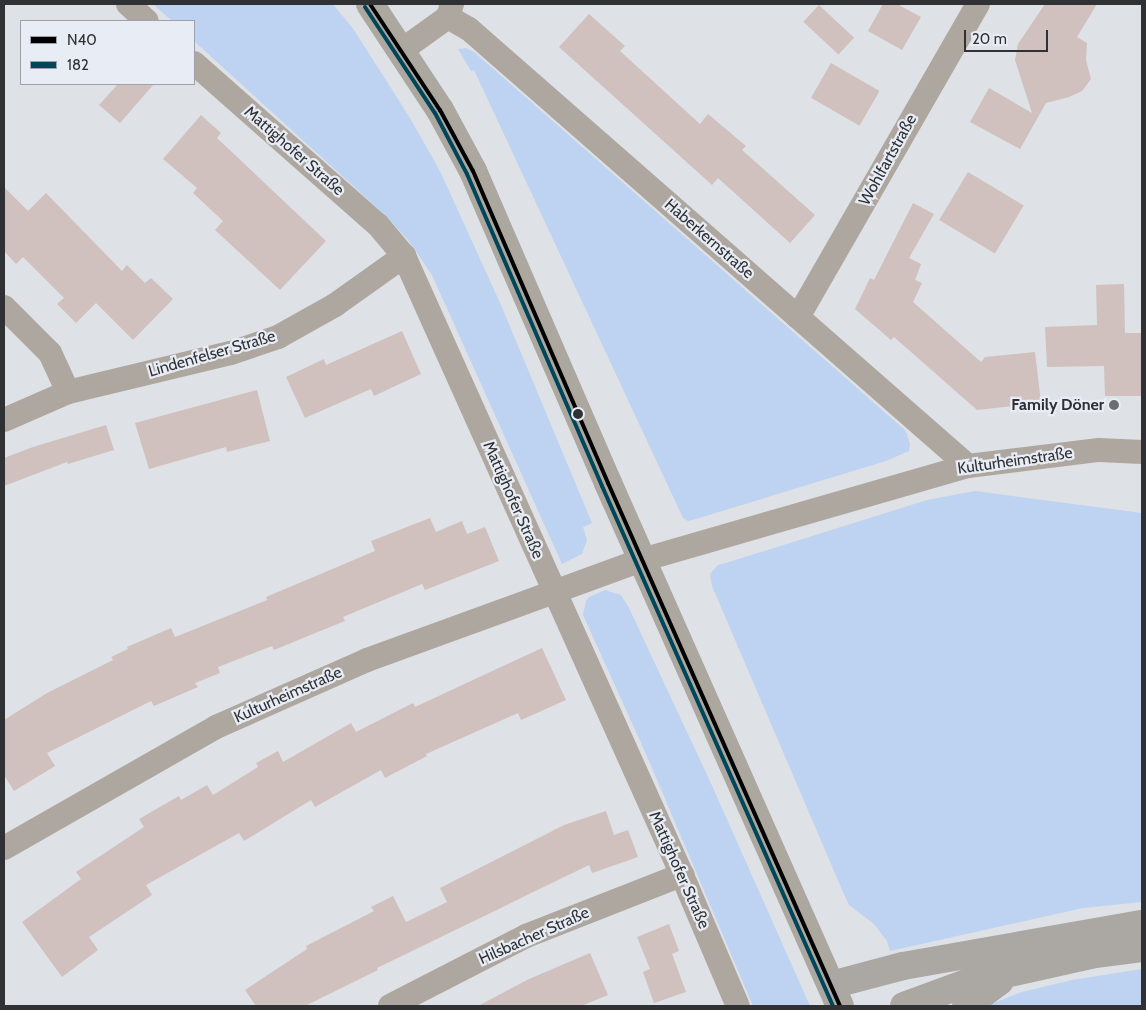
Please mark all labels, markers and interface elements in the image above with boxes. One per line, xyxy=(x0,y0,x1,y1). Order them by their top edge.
legend xyxy=(20,20,195,85)
scale bar xyxy=(966,20,1050,52)
text: 20 m xyxy=(972,30,1007,48)
text: N40 xyxy=(67,31,97,49)
text: 182 xyxy=(67,56,89,74)
street label: Mattighofer Straße xyxy=(240,102,348,200)
street label: Wohlfartstraße xyxy=(855,111,921,209)
street label: Haberkernstraße xyxy=(660,195,758,283)
street label: Lindenfelser Straße xyxy=(146,327,278,381)
place label: Family Döner xyxy=(1011,395,1104,415)
marker: Family Döner xyxy=(1108,399,1120,411)
unlabelled marker xyxy=(573,409,583,419)
street label: Mattighofer Straße xyxy=(479,438,547,562)
street label: Kulturheimstraße xyxy=(956,443,1074,479)
street label: Kulturheimstraße xyxy=(231,663,345,727)
street label: Mattighofer Straße xyxy=(645,808,713,932)
street label: Hilsbacher Straße xyxy=(476,903,592,969)

